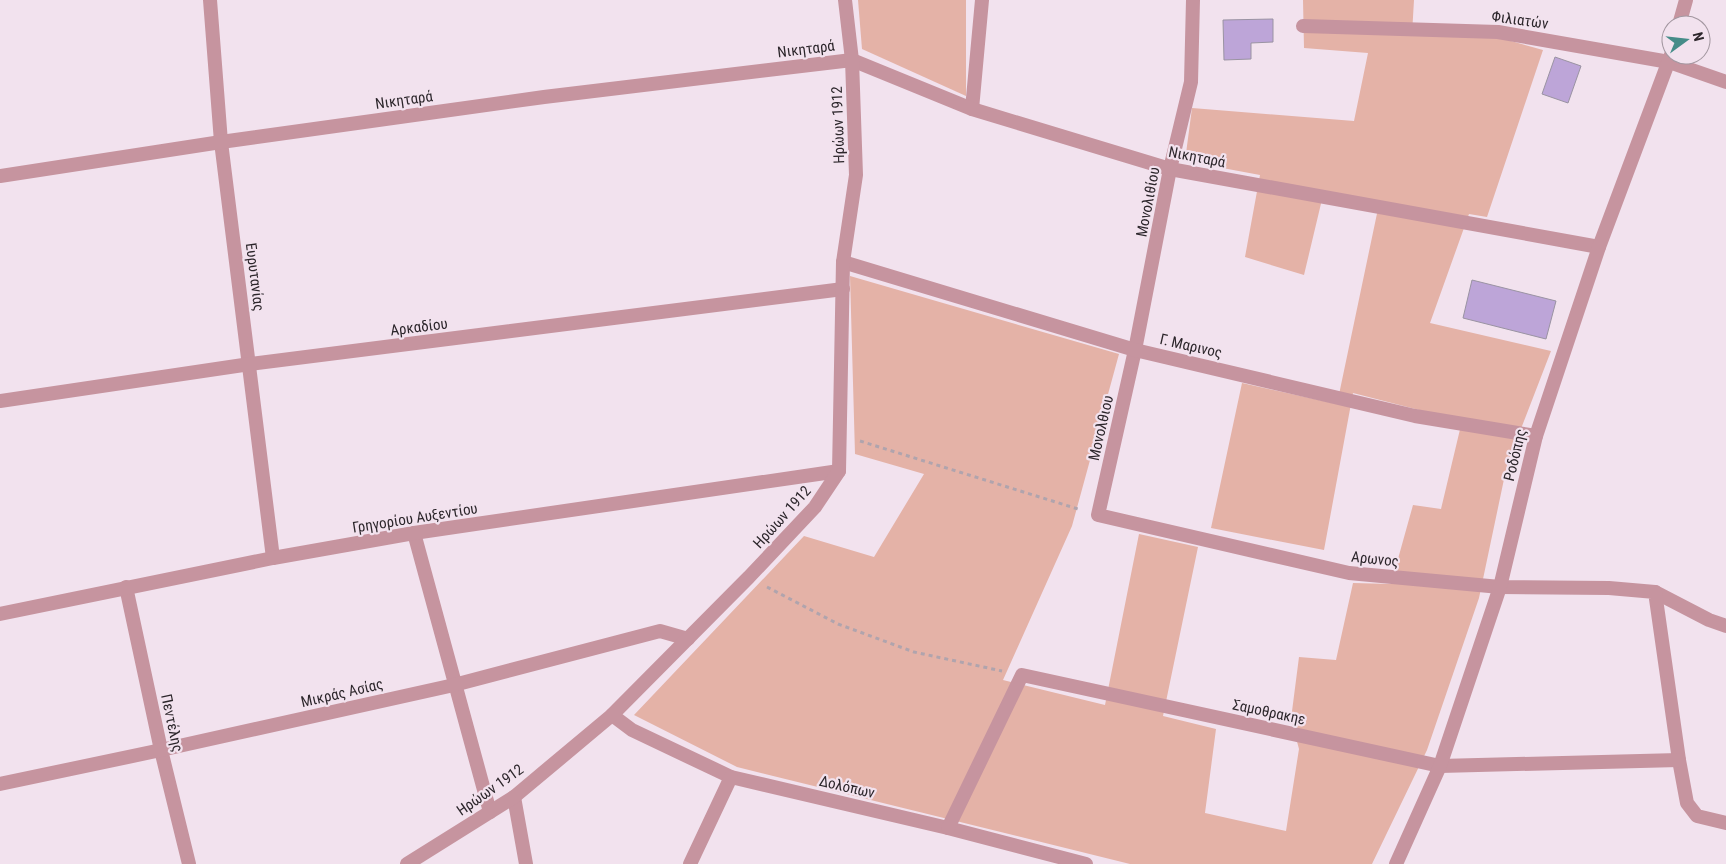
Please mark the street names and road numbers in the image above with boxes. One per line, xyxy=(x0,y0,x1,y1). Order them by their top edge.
street label: Φιλιατών xyxy=(1491,7,1550,33)
street label: Νικηταρά xyxy=(776,36,836,61)
street label: Ηρώων 1912 xyxy=(828,86,848,164)
street label: Νικηταρά xyxy=(374,87,434,113)
street label: Νικηταρά xyxy=(1167,143,1228,171)
street label: Μονολιθίου xyxy=(1132,165,1164,239)
street label: Ευρυτανίας xyxy=(242,242,268,312)
street label: Αρκαδίου xyxy=(389,315,449,339)
street label: Γ. Μαρινος xyxy=(1158,330,1224,362)
street label: Μονολθιου xyxy=(1085,394,1117,462)
street label: Ροδόπης xyxy=(1500,427,1530,483)
street label: Ηρώων 1912 xyxy=(749,482,815,552)
street label: Γρηγορίου Αυξεντίου xyxy=(351,499,479,537)
street label: Αρωνος xyxy=(1350,548,1400,570)
street label: Μικράς Ασίας xyxy=(299,675,385,711)
street label: Πεντέλης xyxy=(157,692,187,754)
street label: Σαμοθρακηε xyxy=(1231,695,1307,729)
street label: Ηρώων 1912 xyxy=(453,760,527,820)
street label: Δολόπων xyxy=(818,772,877,802)

